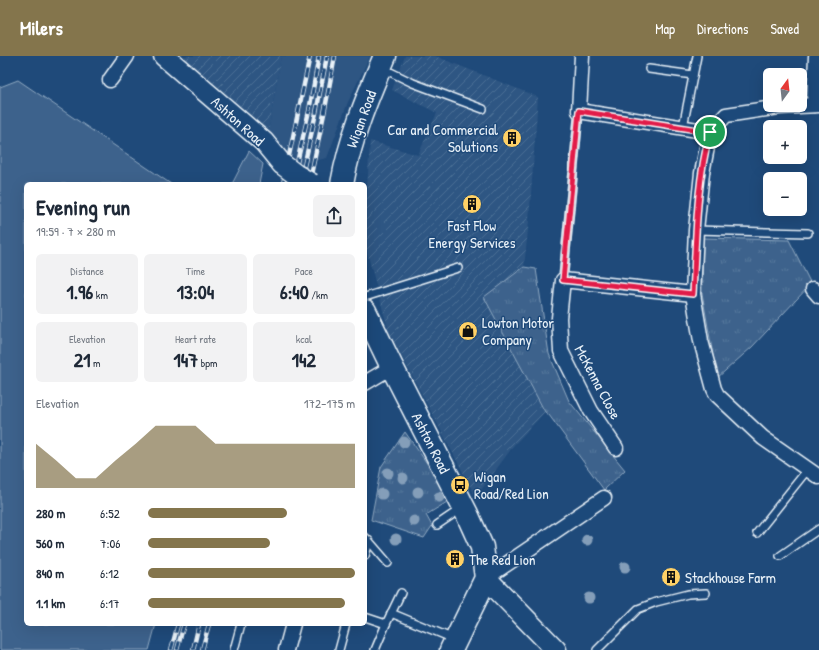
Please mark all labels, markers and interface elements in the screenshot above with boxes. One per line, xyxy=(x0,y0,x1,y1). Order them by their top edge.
text: Milers xyxy=(20,15,63,41)
text: Map xyxy=(655,19,675,38)
text: Directions xyxy=(697,19,748,38)
text: Saved xyxy=(770,19,799,38)
north arrow xyxy=(763,68,807,112)
map controls xyxy=(763,68,807,216)
street label: Wigan Road xyxy=(341,87,381,151)
street label: Ashton Road xyxy=(207,91,269,151)
pin xyxy=(693,115,727,149)
place label: Car and Commercial Solutions xyxy=(387,119,498,157)
button: + xyxy=(763,120,807,164)
icon: arrive xyxy=(699,121,721,143)
building icon: Car and Commercial Solutions xyxy=(501,127,523,149)
button: − xyxy=(763,172,807,216)
text: Evening run xyxy=(36,192,130,222)
building icon: Fast Flow Energy Services xyxy=(461,193,483,215)
button: share xyxy=(313,195,355,237)
place label: Fast Flow Energy Services xyxy=(428,215,516,253)
text: 19:59 · 7 × 280 m xyxy=(36,222,116,240)
text: Distance xyxy=(70,264,104,278)
text: Time xyxy=(186,264,205,278)
text: Pace xyxy=(295,264,313,278)
text: 1.96 xyxy=(66,278,93,305)
text: 13:04 xyxy=(177,278,214,305)
text: 6:40 xyxy=(280,278,309,305)
text: km xyxy=(93,288,108,302)
text: /km xyxy=(309,288,328,302)
place label: Lowton Motor Company xyxy=(482,312,554,350)
shop icon: Lowton Motor Company xyxy=(457,320,479,342)
text: Elevation xyxy=(69,332,105,346)
text: Heart rate xyxy=(175,332,216,346)
text: kcal xyxy=(296,332,312,346)
street label: McKenna Close xyxy=(570,341,626,423)
text: 21 xyxy=(74,346,90,373)
text: 147 xyxy=(174,346,198,373)
text: 142 xyxy=(292,346,316,373)
text: m xyxy=(90,356,100,370)
text: bpm xyxy=(198,356,217,370)
text: Elevation xyxy=(36,394,79,412)
text: 172–175 m xyxy=(304,394,355,412)
street label: Ashton Road xyxy=(407,409,455,477)
place label: Wigan Road/Red Lion xyxy=(474,466,549,504)
bus stop icon: Wigan Road/Red Lion xyxy=(449,474,471,496)
text: 280 m xyxy=(36,504,65,522)
text: 6:52 xyxy=(100,504,120,522)
text: 560 m xyxy=(36,534,64,552)
text: 7:06 xyxy=(100,534,120,552)
building icon: The Red Lion xyxy=(444,548,466,570)
place label: The Red Lion xyxy=(469,549,536,570)
text: 840 m xyxy=(36,564,64,582)
text: 6:12 xyxy=(100,564,119,582)
building icon: Stackhouse Farm xyxy=(660,566,682,588)
place label: Stackhouse Farm xyxy=(685,567,776,588)
text: 1.1 km xyxy=(36,594,65,612)
text: 6:17 xyxy=(100,594,119,612)

